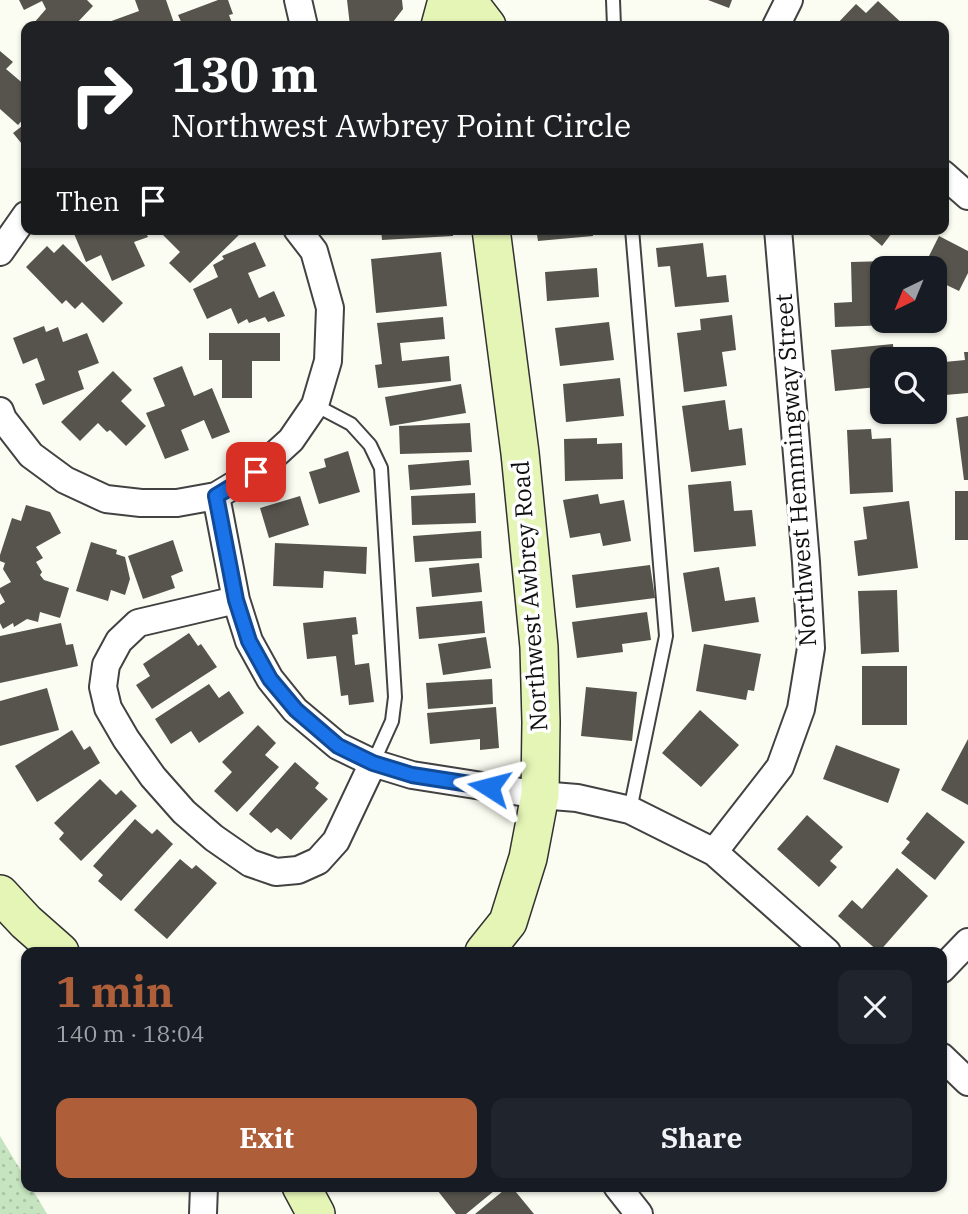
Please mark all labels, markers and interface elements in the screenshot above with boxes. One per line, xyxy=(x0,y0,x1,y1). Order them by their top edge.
text: 130 m xyxy=(171,42,318,105)
icon: right xyxy=(56,49,147,140)
text: Northwest Awbrey Point Circle xyxy=(171,104,631,146)
icon: arrive xyxy=(134,182,172,220)
text: Then xyxy=(56,184,120,218)
north arrow xyxy=(870,256,947,332)
map controls xyxy=(870,256,947,424)
street label: Northwest Hemmingway Street xyxy=(767,293,823,648)
button: search xyxy=(870,347,947,424)
pin xyxy=(226,442,286,502)
icon: arrive xyxy=(237,453,275,491)
street label: Northwest Awbrey Road xyxy=(504,460,554,732)
position arrow xyxy=(452,750,526,824)
text: 1 min xyxy=(56,964,174,1019)
button: close xyxy=(838,970,912,1044)
text: 140 m · 18:04 xyxy=(56,1018,205,1048)
button: Exit xyxy=(56,1098,477,1178)
button: Share xyxy=(491,1098,912,1178)

